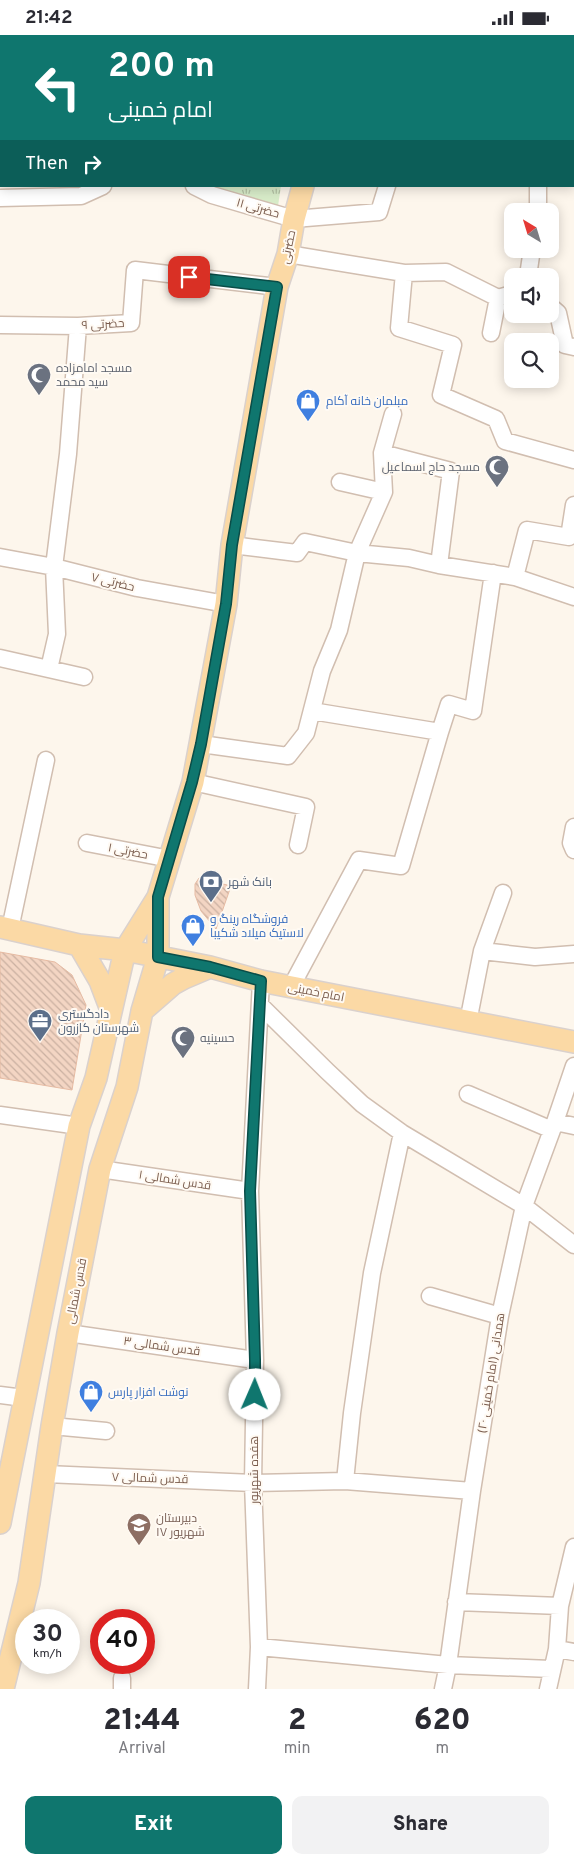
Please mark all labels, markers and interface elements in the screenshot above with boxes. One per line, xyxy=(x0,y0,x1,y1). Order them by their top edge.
text: 21:42 xyxy=(25,6,73,30)
text: 200 m xyxy=(108,45,215,89)
icon: left xyxy=(25,55,90,120)
text: امام خمینی xyxy=(108,98,213,125)
icon: right xyxy=(78,150,106,178)
text: Then xyxy=(25,152,68,176)
street label: حضرتی ۱۱ xyxy=(234,195,281,223)
north arrow xyxy=(504,203,559,257)
map controls xyxy=(504,203,559,388)
street label: حضرتی xyxy=(278,229,300,265)
pin xyxy=(168,256,210,298)
icon: arrive xyxy=(175,263,203,291)
button: sound xyxy=(504,268,559,323)
street label: حضرتی ۹ xyxy=(81,316,125,334)
button: search xyxy=(504,333,559,388)
place label: مسجد امامزاده سید محمد xyxy=(56,361,132,391)
mosque icon: مسجد امامزاده سید محمد xyxy=(26,362,52,396)
shop icon: مبلمان خانه آکام xyxy=(295,388,321,422)
place label: مبلمان خانه آکام xyxy=(326,394,408,410)
mosque icon: مسجد حاج اسماعیل xyxy=(484,454,510,488)
place label: مسجد حاج اسماعیل xyxy=(382,460,480,476)
street label: حضرتی ۷ xyxy=(89,570,136,596)
street label: حضرتی ۱ xyxy=(106,840,149,864)
bank icon: بانک شهر xyxy=(198,869,224,903)
place label: بانک شهر xyxy=(227,875,272,891)
place label: فروشگاه رینگ و لاستیک میلاد شکیبا xyxy=(210,912,304,942)
shop icon: فروشگاه رینگ و لاستیک میلاد شکیبا xyxy=(180,913,206,947)
street label: امام خمینی xyxy=(286,980,345,1006)
place label: دادگستری شهرستان کازرون xyxy=(58,1007,139,1037)
office icon: دادگستری شهرستان کازرون xyxy=(27,1008,53,1042)
mosque icon: حسینیه xyxy=(170,1025,196,1059)
place label: حسینیه xyxy=(200,1031,235,1047)
street label: قدس شمالی ۱ xyxy=(138,1167,212,1195)
street label: قدس شمالی xyxy=(63,1257,91,1325)
street label: همدانی (امام خمینی ۲۰) xyxy=(475,1312,509,1434)
street label: ۳ قدس شمالی xyxy=(122,1334,201,1360)
position arrow xyxy=(228,1368,280,1420)
shop icon: نوشت افزار پارس xyxy=(78,1379,104,1413)
place label: نوشت افزار پارس xyxy=(108,1385,188,1401)
street label: هفده شهریور xyxy=(247,1436,263,1505)
street label: ۷ قدس شمالی xyxy=(111,1470,189,1488)
place label: دبیرستان ۱۷ شهریور xyxy=(156,1511,205,1541)
school or university icon: دبیرستان ۱۷ شهریور xyxy=(126,1512,152,1546)
speed limit sign: 40 xyxy=(90,1609,155,1674)
text: 30 xyxy=(32,1619,63,1651)
text: km/h xyxy=(33,1646,62,1662)
text: 21:44 xyxy=(103,1703,180,1740)
text: 2 xyxy=(288,1703,306,1740)
text: 620 xyxy=(414,1703,471,1740)
text: Arrival xyxy=(118,1739,166,1759)
text: min xyxy=(284,1739,310,1759)
text: m xyxy=(435,1739,449,1759)
button: Exit xyxy=(25,1796,282,1854)
button: Share xyxy=(292,1796,549,1854)

